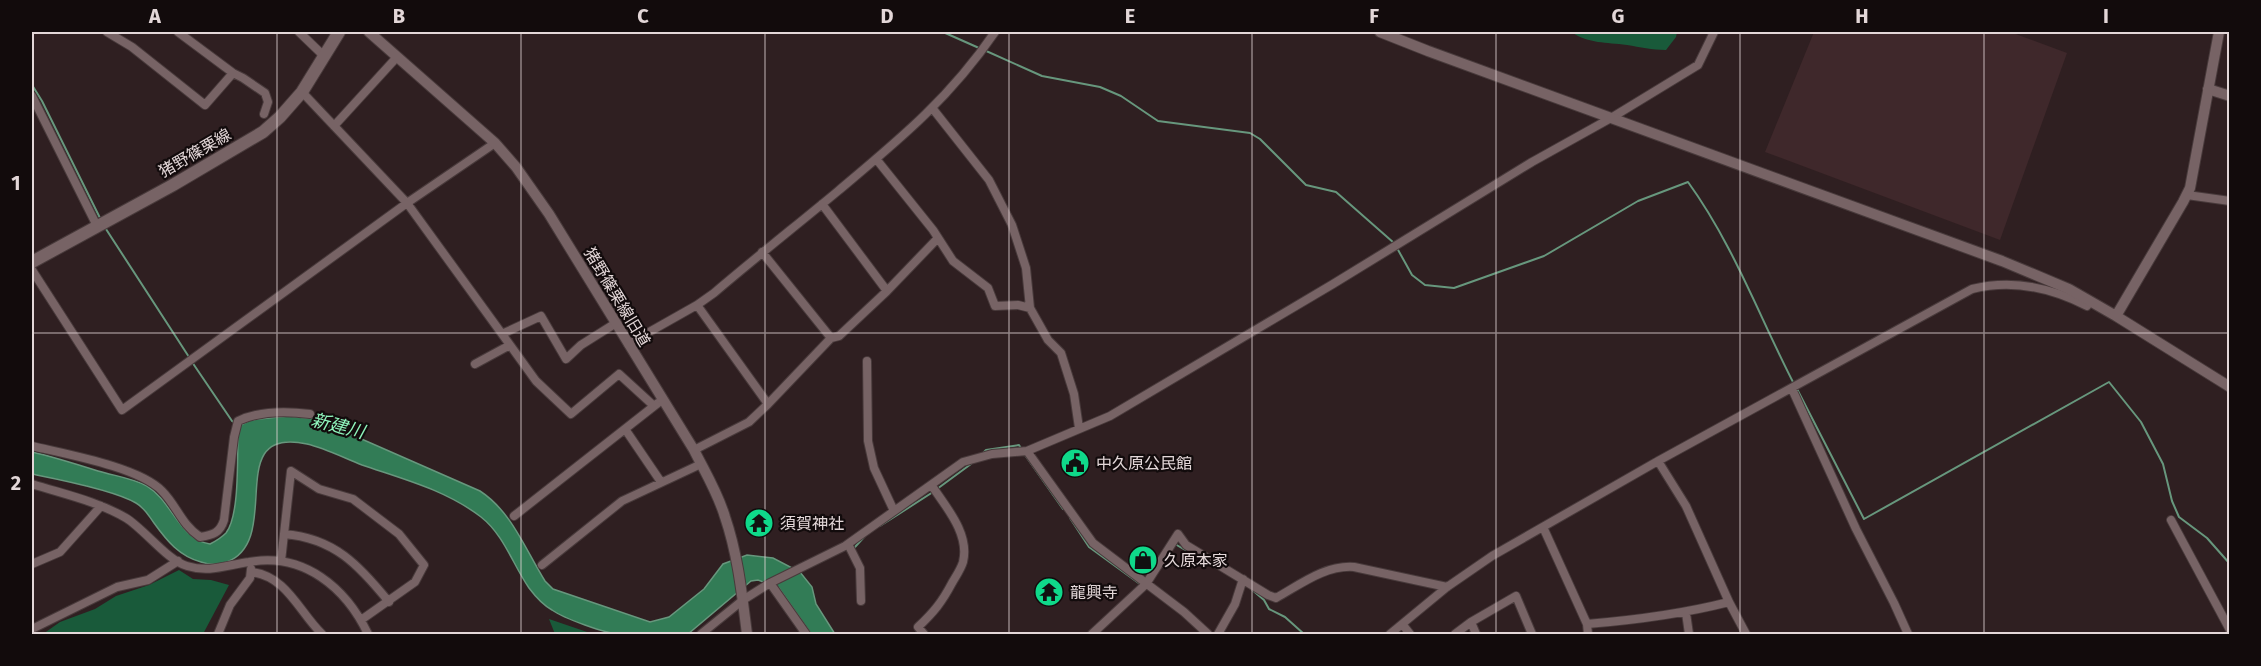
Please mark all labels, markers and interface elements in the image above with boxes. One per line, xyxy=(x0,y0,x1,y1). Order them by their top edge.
text: A xyxy=(148,4,162,28)
text: B xyxy=(393,4,405,28)
text: C xyxy=(637,4,649,28)
text: D xyxy=(880,4,894,28)
text: E xyxy=(1125,4,1135,28)
text: F xyxy=(1369,4,1379,28)
text: G xyxy=(1612,4,1624,28)
text: H xyxy=(1855,4,1869,28)
text: I xyxy=(2103,4,2109,28)
street label: 猪野篠栗線 xyxy=(156,125,234,181)
text: 1 xyxy=(11,171,21,195)
street label: 猪野篠栗線旧道 xyxy=(580,244,654,350)
water label: 新建川 xyxy=(309,409,369,444)
public building icon: 中久原公民館 xyxy=(1059,447,1091,479)
place label: 中久原公民館 xyxy=(1096,454,1192,473)
text: 2 xyxy=(11,471,21,495)
temple icon: 須賀神社 xyxy=(743,507,775,539)
place label: 須賀神社 xyxy=(780,514,844,533)
shop icon: 久原本家 xyxy=(1127,544,1159,576)
place label: 久原本家 xyxy=(1164,551,1228,570)
temple icon: 龍興寺 xyxy=(1033,576,1065,608)
place label: 龍興寺 xyxy=(1070,583,1118,602)

